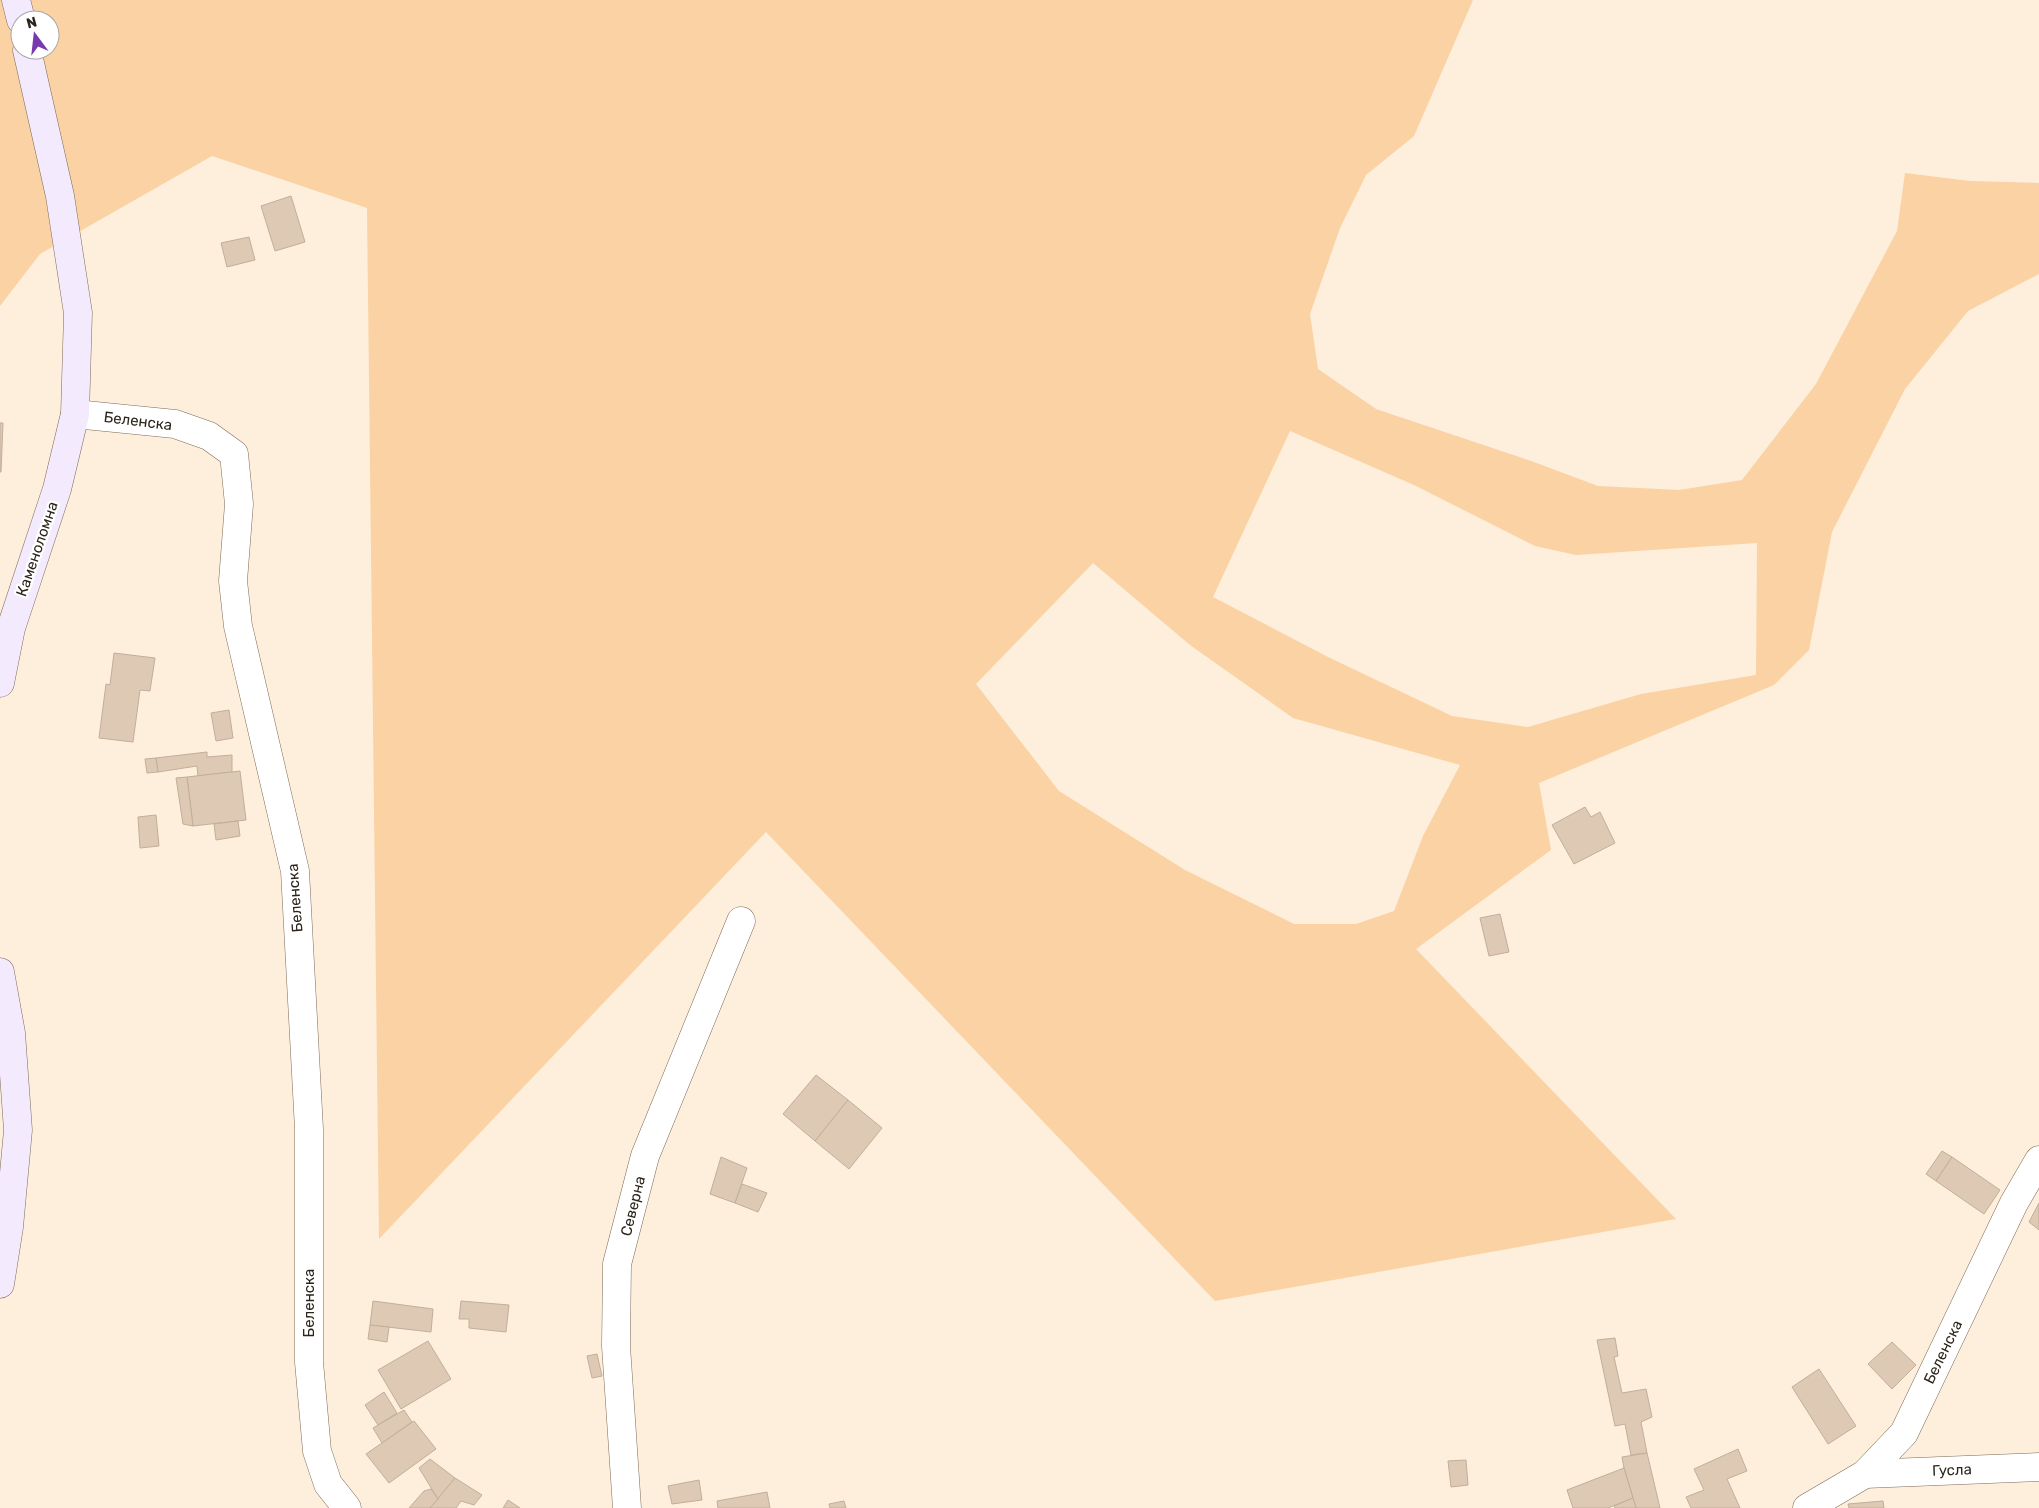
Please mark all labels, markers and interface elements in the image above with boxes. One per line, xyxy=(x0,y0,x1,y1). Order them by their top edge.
north arrow xyxy=(10,10,60,60)
text: N xyxy=(25,13,39,32)
street label: Беленска xyxy=(103,408,173,434)
street label: Каменоломна xyxy=(12,499,62,599)
street label: Беленска xyxy=(284,863,306,933)
street label: Северна xyxy=(617,1174,649,1238)
street label: Беленска xyxy=(300,1269,318,1337)
street label: Беленска xyxy=(1920,1317,1966,1387)
street label: Гусла xyxy=(1932,1460,1972,1480)

